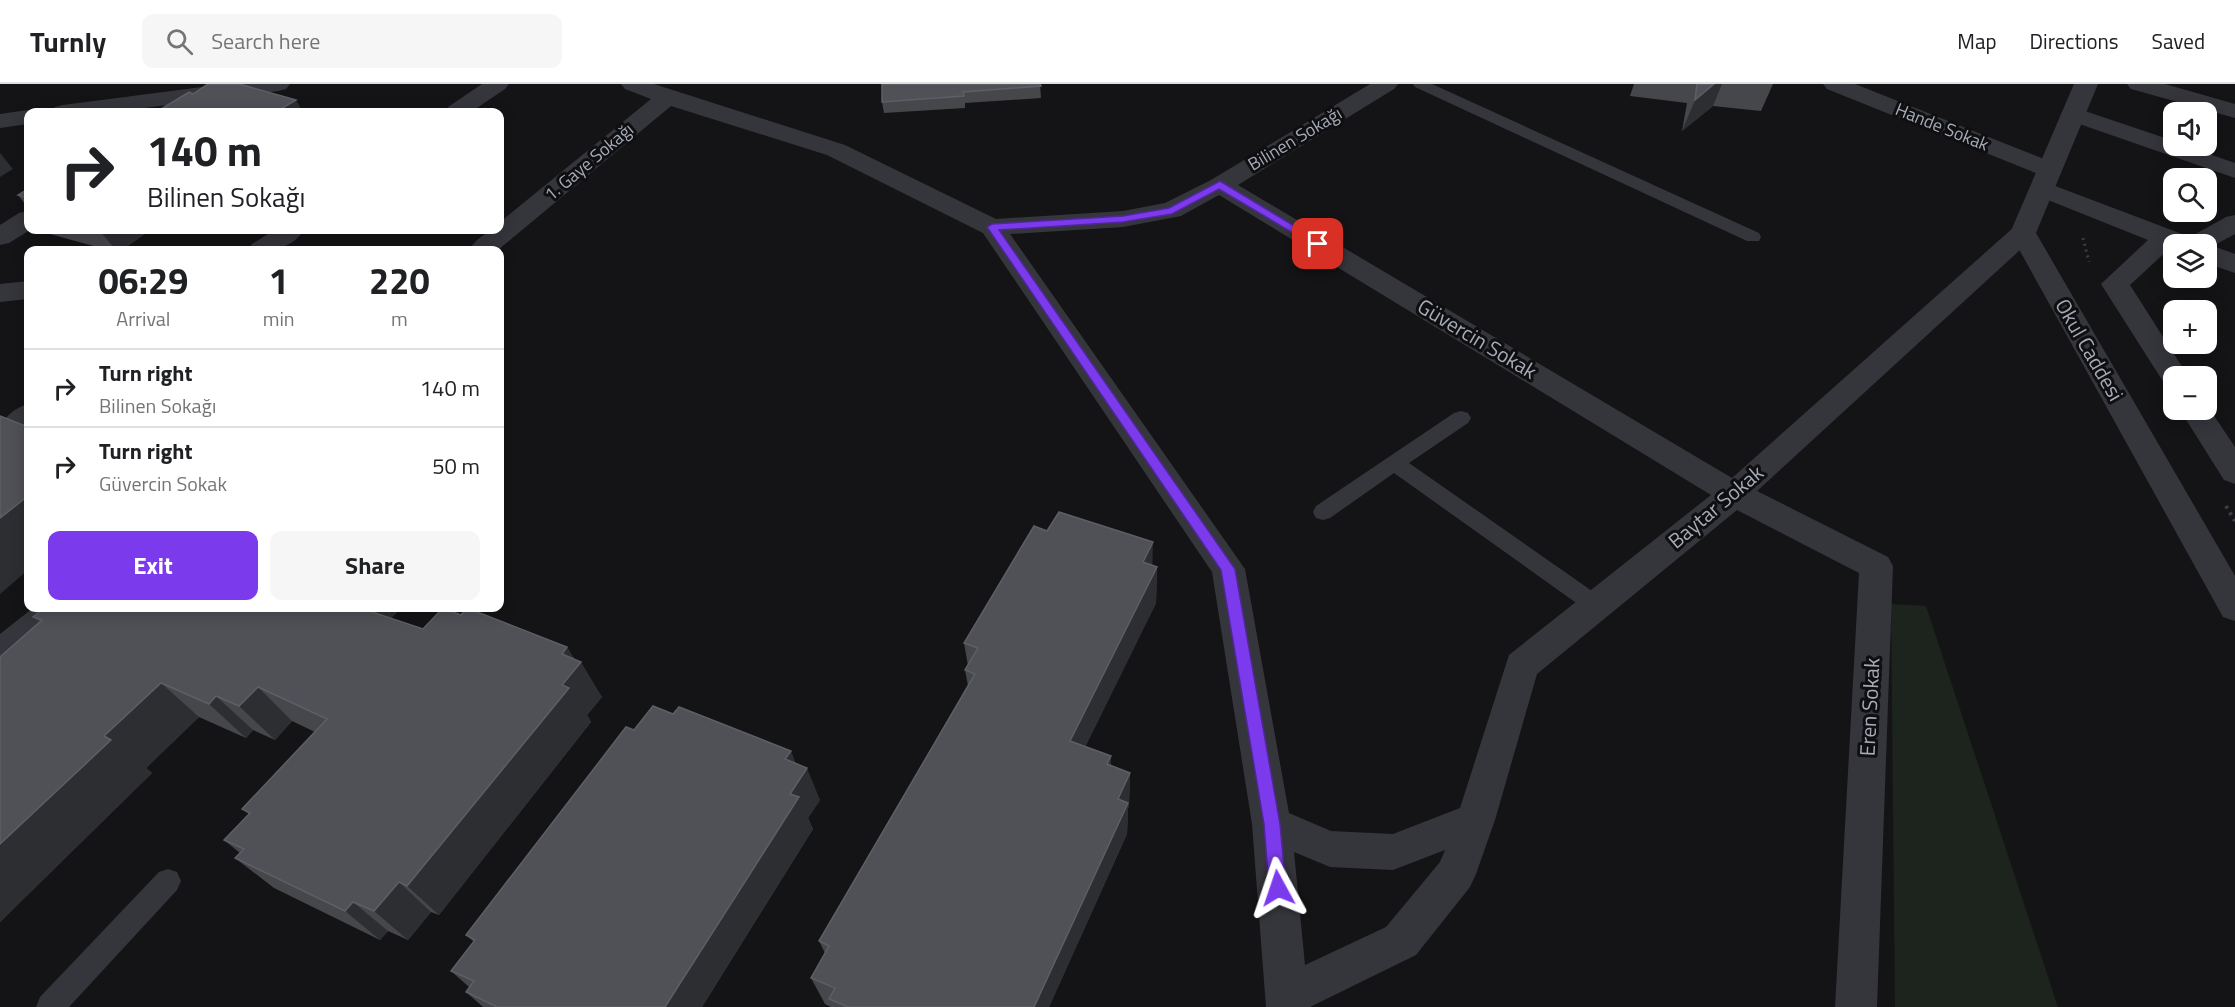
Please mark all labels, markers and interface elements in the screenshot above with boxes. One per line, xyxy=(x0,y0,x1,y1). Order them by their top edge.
search box xyxy=(142,14,562,68)
text: Turnly xyxy=(30,20,106,63)
text: Search here xyxy=(211,24,320,58)
icon: search xyxy=(163,25,196,58)
text: Map xyxy=(1957,25,1997,57)
text: Directions xyxy=(2030,25,2119,57)
text: Saved xyxy=(2152,25,2205,57)
street label: Hande Sokak xyxy=(1891,95,1993,158)
street label: Bilinen Sokağı xyxy=(1243,100,1347,177)
map controls xyxy=(2163,102,2217,420)
button: sound xyxy=(2163,102,2217,156)
street label: 1. Gaye Sokağı xyxy=(538,116,639,207)
text: 140 m xyxy=(147,118,262,182)
icon: right xyxy=(48,132,126,210)
button: search xyxy=(2163,168,2217,222)
text: Bilinen Sokağı xyxy=(147,176,305,217)
pin xyxy=(1292,218,1343,269)
icon: arrive xyxy=(1301,227,1334,260)
button: layers xyxy=(2163,234,2217,288)
text: 06:29 xyxy=(98,253,188,308)
text: 1 xyxy=(269,253,289,308)
text: 220 xyxy=(369,253,430,308)
street label: Güvercin Sokak xyxy=(1412,290,1543,386)
street label: Okul Caddesi xyxy=(2048,292,2132,407)
button: + xyxy=(2163,300,2217,354)
text: Arrival xyxy=(116,303,171,334)
text: min xyxy=(263,303,295,334)
text: m xyxy=(391,303,408,334)
text: Turn right xyxy=(99,356,193,390)
button: − xyxy=(2163,366,2217,420)
text: 140 m xyxy=(420,371,480,405)
icon: right xyxy=(48,372,81,405)
text: Bilinen Sokağı xyxy=(99,390,216,421)
text: Turn right xyxy=(99,434,193,468)
text: 50 m xyxy=(432,449,480,483)
icon: right xyxy=(48,450,81,483)
street label: Baytar Sokak xyxy=(1661,457,1770,556)
text: Güvercin Sokak xyxy=(99,468,227,499)
button: Exit xyxy=(48,531,258,600)
button: Share xyxy=(270,531,480,600)
street label: Eren Sokak xyxy=(1850,657,1888,757)
position arrow xyxy=(1246,856,1310,920)

